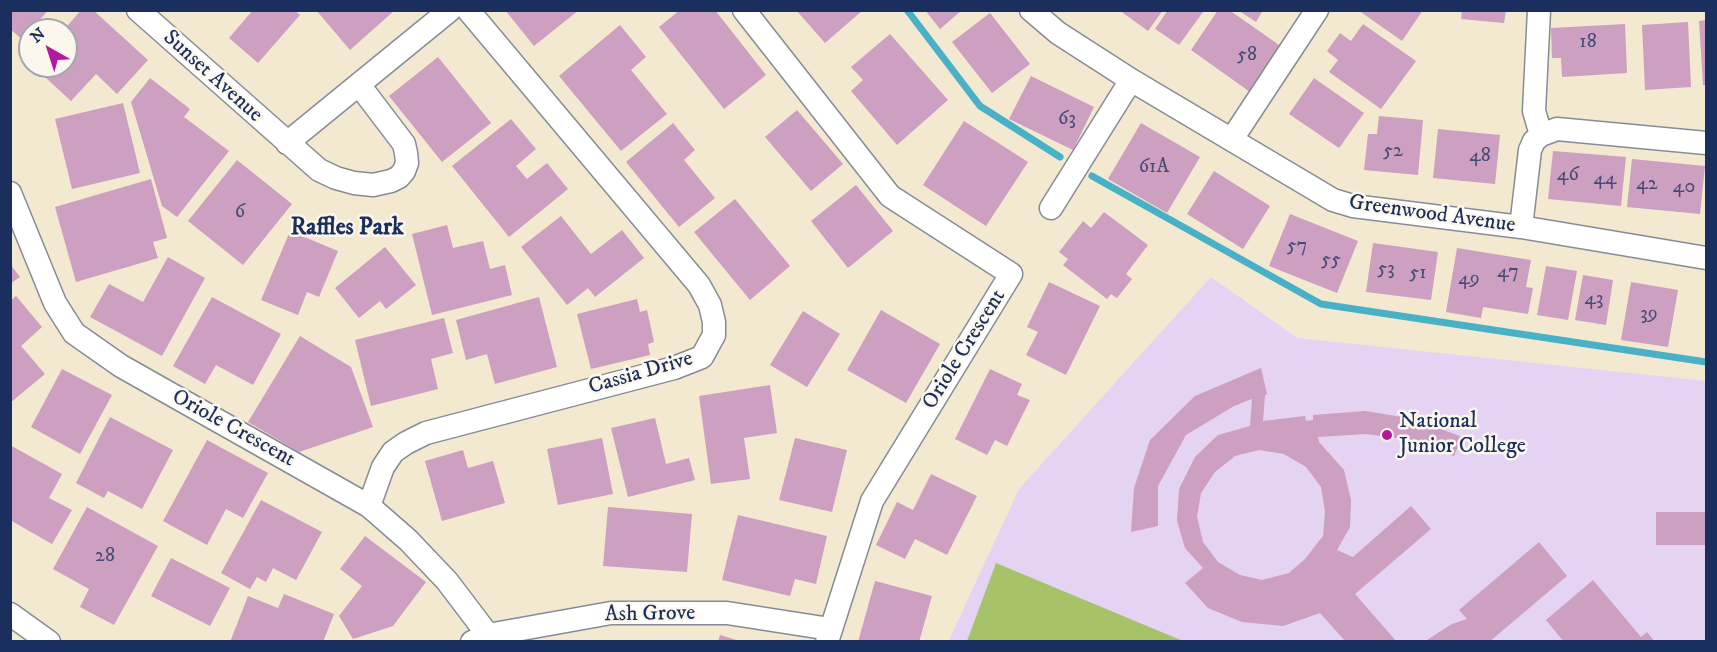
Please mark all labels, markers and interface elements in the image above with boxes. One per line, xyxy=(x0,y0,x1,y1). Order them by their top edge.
north arrow xyxy=(18,18,78,78)
text: N xyxy=(27,24,49,47)
street label: Sunset Avenue xyxy=(157,25,267,129)
house number: 18 xyxy=(1579,31,1597,55)
house number: 58 xyxy=(1237,44,1257,68)
house number: 63 xyxy=(1058,108,1076,132)
house number: 52 xyxy=(1383,140,1403,164)
house number: 48 xyxy=(1469,145,1491,169)
house number: 61A xyxy=(1139,156,1169,180)
house number: 46 xyxy=(1557,164,1579,188)
house number: 44 xyxy=(1593,168,1617,192)
house number: 42 xyxy=(1636,173,1658,197)
house number: 40 xyxy=(1673,176,1695,200)
street label: Greenwood Avenue xyxy=(1347,190,1517,240)
house number: 6 xyxy=(235,201,245,225)
district label: Raffles Park xyxy=(290,215,404,243)
house number: 57 xyxy=(1287,235,1307,259)
house number: 55 xyxy=(1321,249,1341,273)
house number: 53 xyxy=(1377,258,1395,282)
house number: 47 xyxy=(1497,261,1519,285)
house number: 51 xyxy=(1409,262,1427,286)
house number: 49 xyxy=(1458,268,1480,292)
street label: Oriole Crescent xyxy=(918,285,1012,415)
house number: 43 xyxy=(1585,288,1603,312)
house number: 39 xyxy=(1640,303,1658,327)
street label: Cassia Drive xyxy=(586,347,696,401)
street label: Oriole Crescent xyxy=(167,384,299,474)
place label: National Junior College xyxy=(1399,409,1526,460)
marker: National Junior College xyxy=(1380,428,1394,442)
house number: 28 xyxy=(95,545,115,569)
street label: Ash Grove xyxy=(604,601,696,629)

